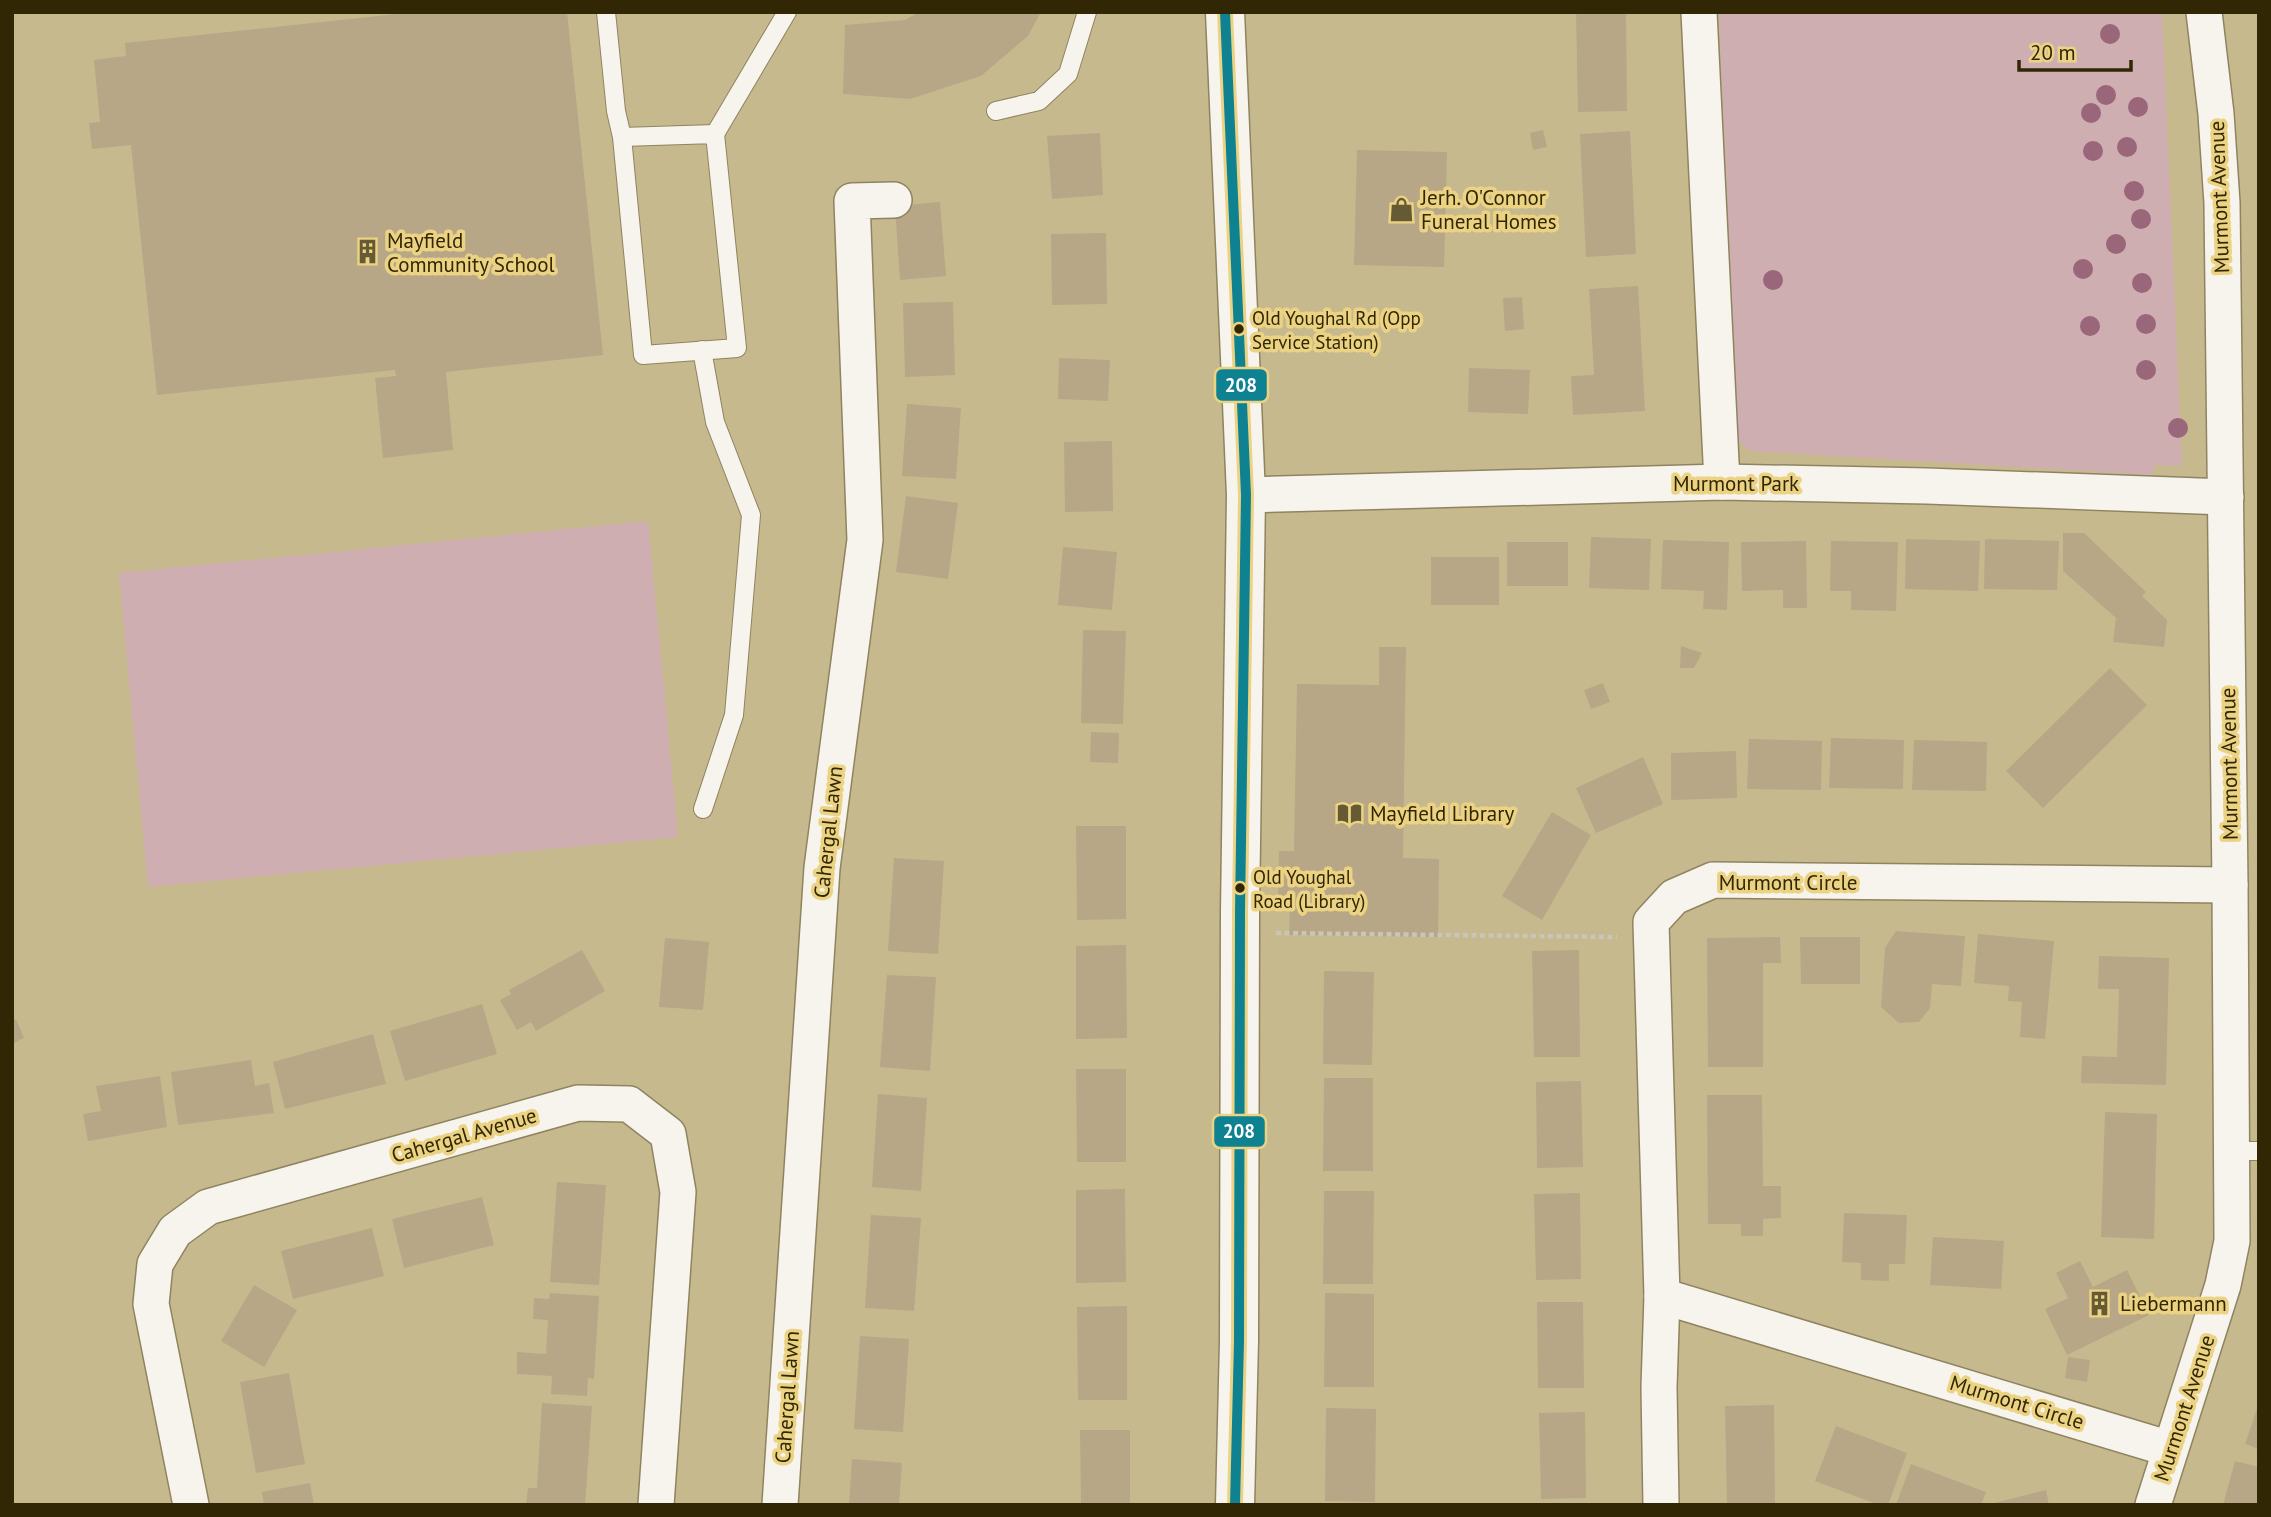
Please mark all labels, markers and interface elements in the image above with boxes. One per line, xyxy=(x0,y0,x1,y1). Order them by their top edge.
scale bar xyxy=(2019,28,2131,72)
text: 20 m xyxy=(2030,39,2076,66)
street label: Murmont Avenue xyxy=(2203,120,2235,274)
place label: Jerh. O'Connor Funeral Homes xyxy=(1420,184,1557,235)
shop icon: Jerh. O'Connor Funeral Homes xyxy=(1387,195,1415,223)
place label: Mayfield Community School xyxy=(387,227,555,278)
building icon: Mayfield Community School xyxy=(353,238,381,266)
place label: Old Youghal Rd (Opp Service Station) xyxy=(1252,306,1421,354)
marker: Old Youghal Rd (Opp Service Station) xyxy=(1232,322,1246,336)
line badge: 208 xyxy=(1215,368,1268,402)
text: 208 xyxy=(1225,373,1257,397)
street label: Murmont Park xyxy=(1673,470,1799,497)
street label: Murmont Avenue xyxy=(2214,688,2244,840)
street label: Cahergal Lawn xyxy=(808,765,848,899)
library icon: Mayfield Library xyxy=(1336,799,1364,827)
place label: Mayfield Library xyxy=(1370,800,1514,827)
place label: Old Youghal Road (Library) xyxy=(1253,865,1365,913)
street label: Murmont Circle xyxy=(1719,869,1857,896)
marker: Old Youghal Road (Library) xyxy=(1233,881,1247,895)
street label: Cahergal Avenue xyxy=(388,1101,540,1169)
line badge: 208 xyxy=(1213,1115,1266,1148)
text: 208 xyxy=(1223,1119,1255,1143)
building icon: Liebermann xyxy=(2086,1289,2114,1317)
place label: Liebermann xyxy=(2120,1290,2227,1317)
street label: Cahergal Lawn xyxy=(769,1330,805,1464)
street label: Murmont Avenue xyxy=(2148,1331,2220,1485)
street label: Murmont Circle xyxy=(1947,1369,2087,1435)

